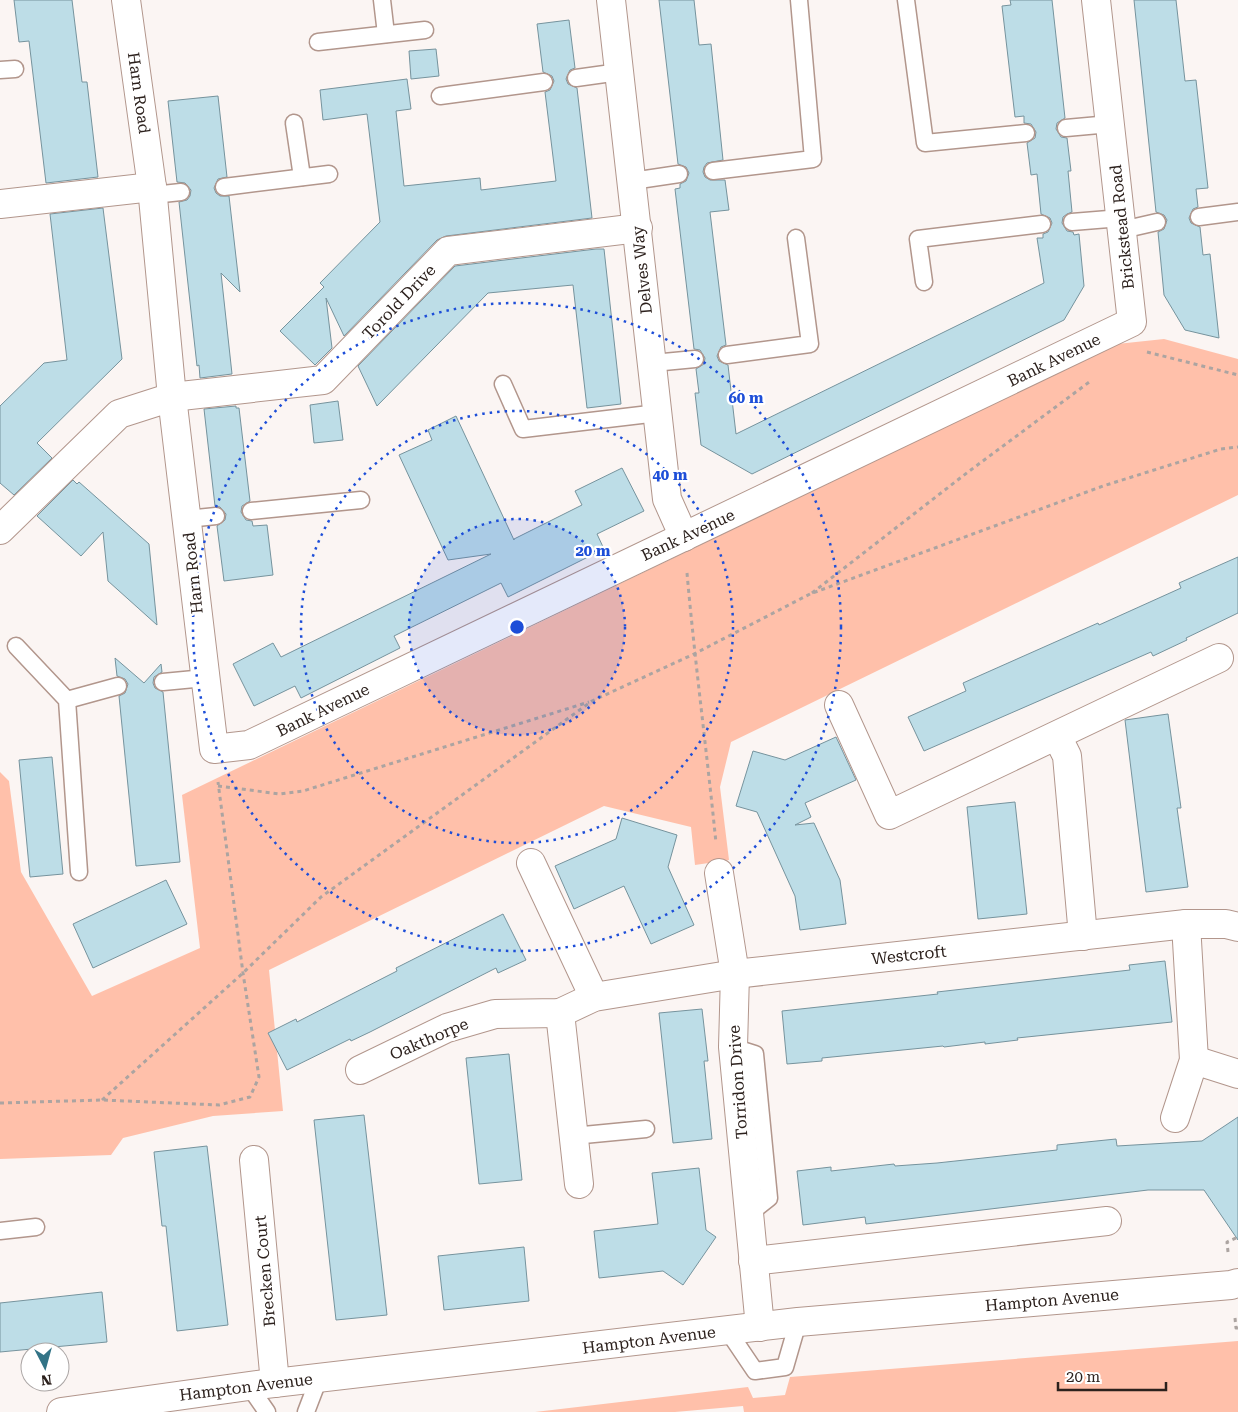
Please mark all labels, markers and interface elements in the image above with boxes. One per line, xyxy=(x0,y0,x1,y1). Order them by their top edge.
street label: Harn Road xyxy=(124,51,154,135)
street label: Brickstead Road xyxy=(1106,164,1138,290)
street label: Delves Way xyxy=(628,224,656,315)
street label: Torold Drive xyxy=(359,260,440,343)
street label: Bank Avenue xyxy=(1004,329,1104,391)
text: 60 m xyxy=(728,389,764,407)
text: 40 m xyxy=(652,466,688,484)
street label: Bank Avenue xyxy=(638,505,738,565)
street label: Harn Road xyxy=(179,531,207,615)
text: 20 m xyxy=(575,542,611,560)
centre of rings xyxy=(508,618,526,636)
street label: Bank Avenue xyxy=(273,679,373,741)
street label: Westcroft xyxy=(871,942,947,968)
street label: Oakthorpe xyxy=(387,1014,471,1064)
street label: Torridon Drive xyxy=(725,1024,751,1140)
street label: Brecken Court xyxy=(251,1214,279,1328)
street label: Hampton Avenue xyxy=(984,1285,1120,1315)
street label: Hampton Avenue xyxy=(581,1322,717,1358)
north arrow xyxy=(20,1342,70,1392)
scale bar xyxy=(1058,1360,1166,1392)
text: 20 m xyxy=(1066,1368,1101,1386)
street label: Hampton Avenue xyxy=(178,1369,314,1405)
text: N xyxy=(40,1371,53,1388)

